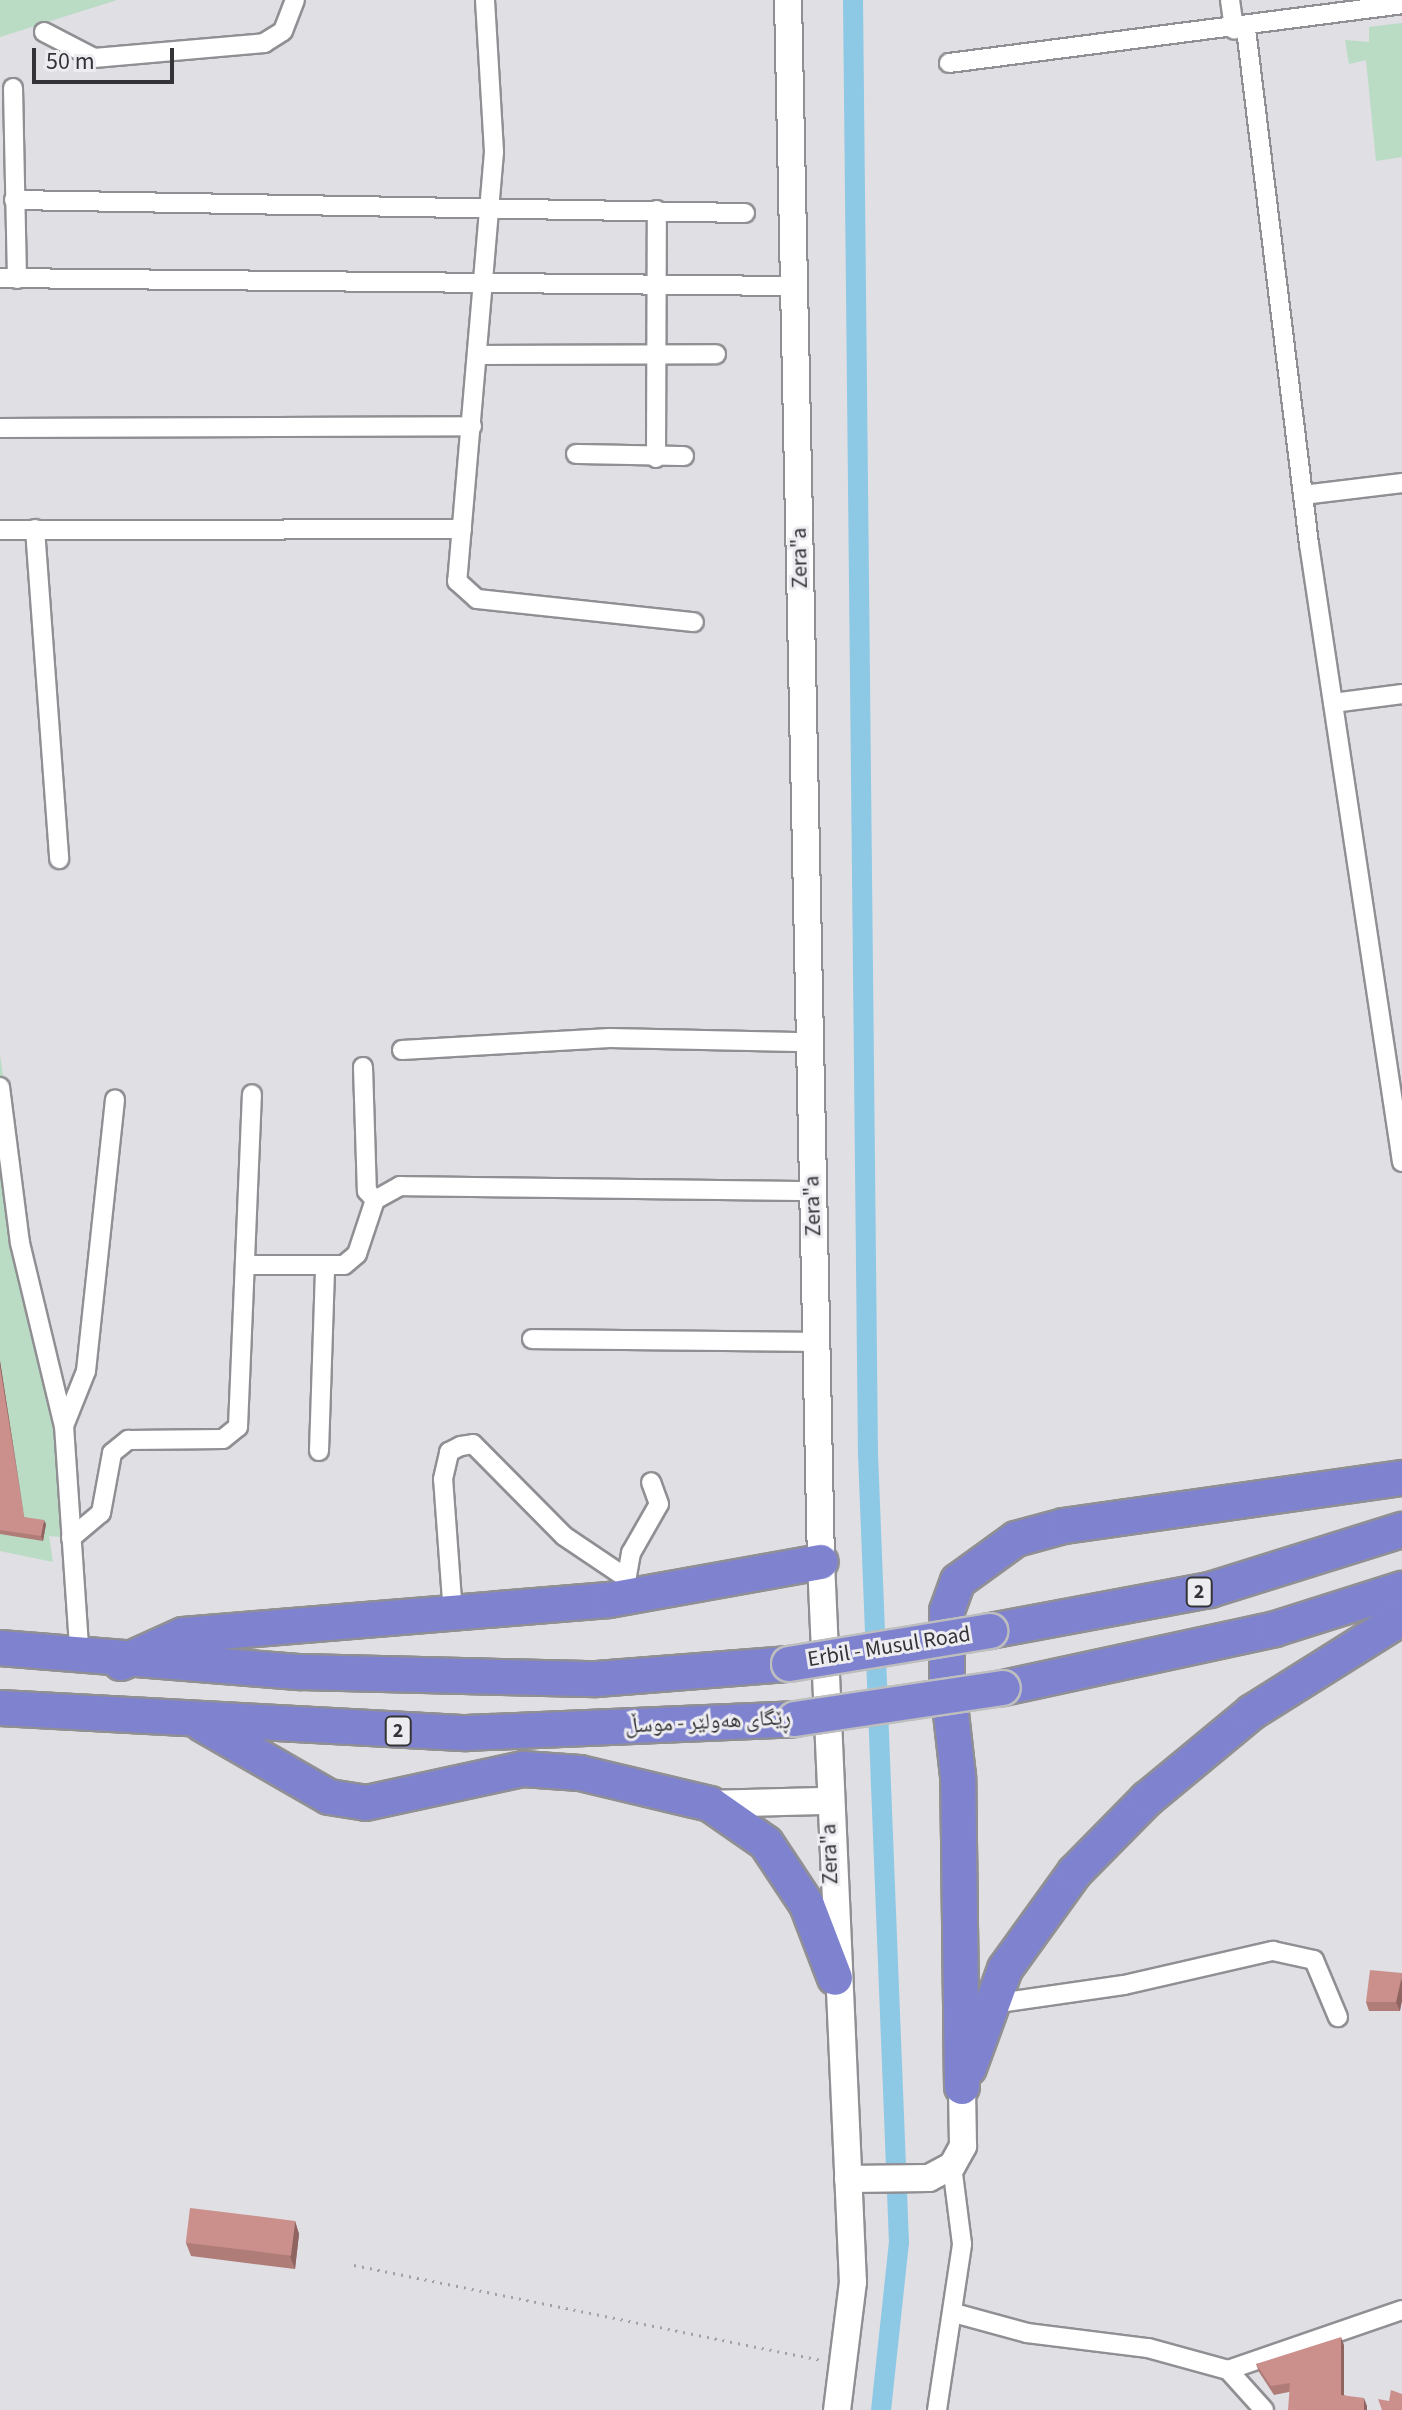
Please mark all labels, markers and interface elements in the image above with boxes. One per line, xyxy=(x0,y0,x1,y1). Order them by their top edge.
scale bar xyxy=(36,32,178,82)
text: 50 m xyxy=(46,44,95,79)
street label: Zera"a xyxy=(786,527,814,589)
street label: Zera"a xyxy=(799,1175,827,1237)
road number: 2 xyxy=(1185,1576,1213,1608)
street label: Erbil - Musul Road xyxy=(806,1621,972,1673)
street label: ڕێگای هەولێر - موسڵ xyxy=(624,1704,792,1740)
road number: 2 xyxy=(384,1715,412,1747)
street label: Zera"a xyxy=(816,1823,844,1885)

